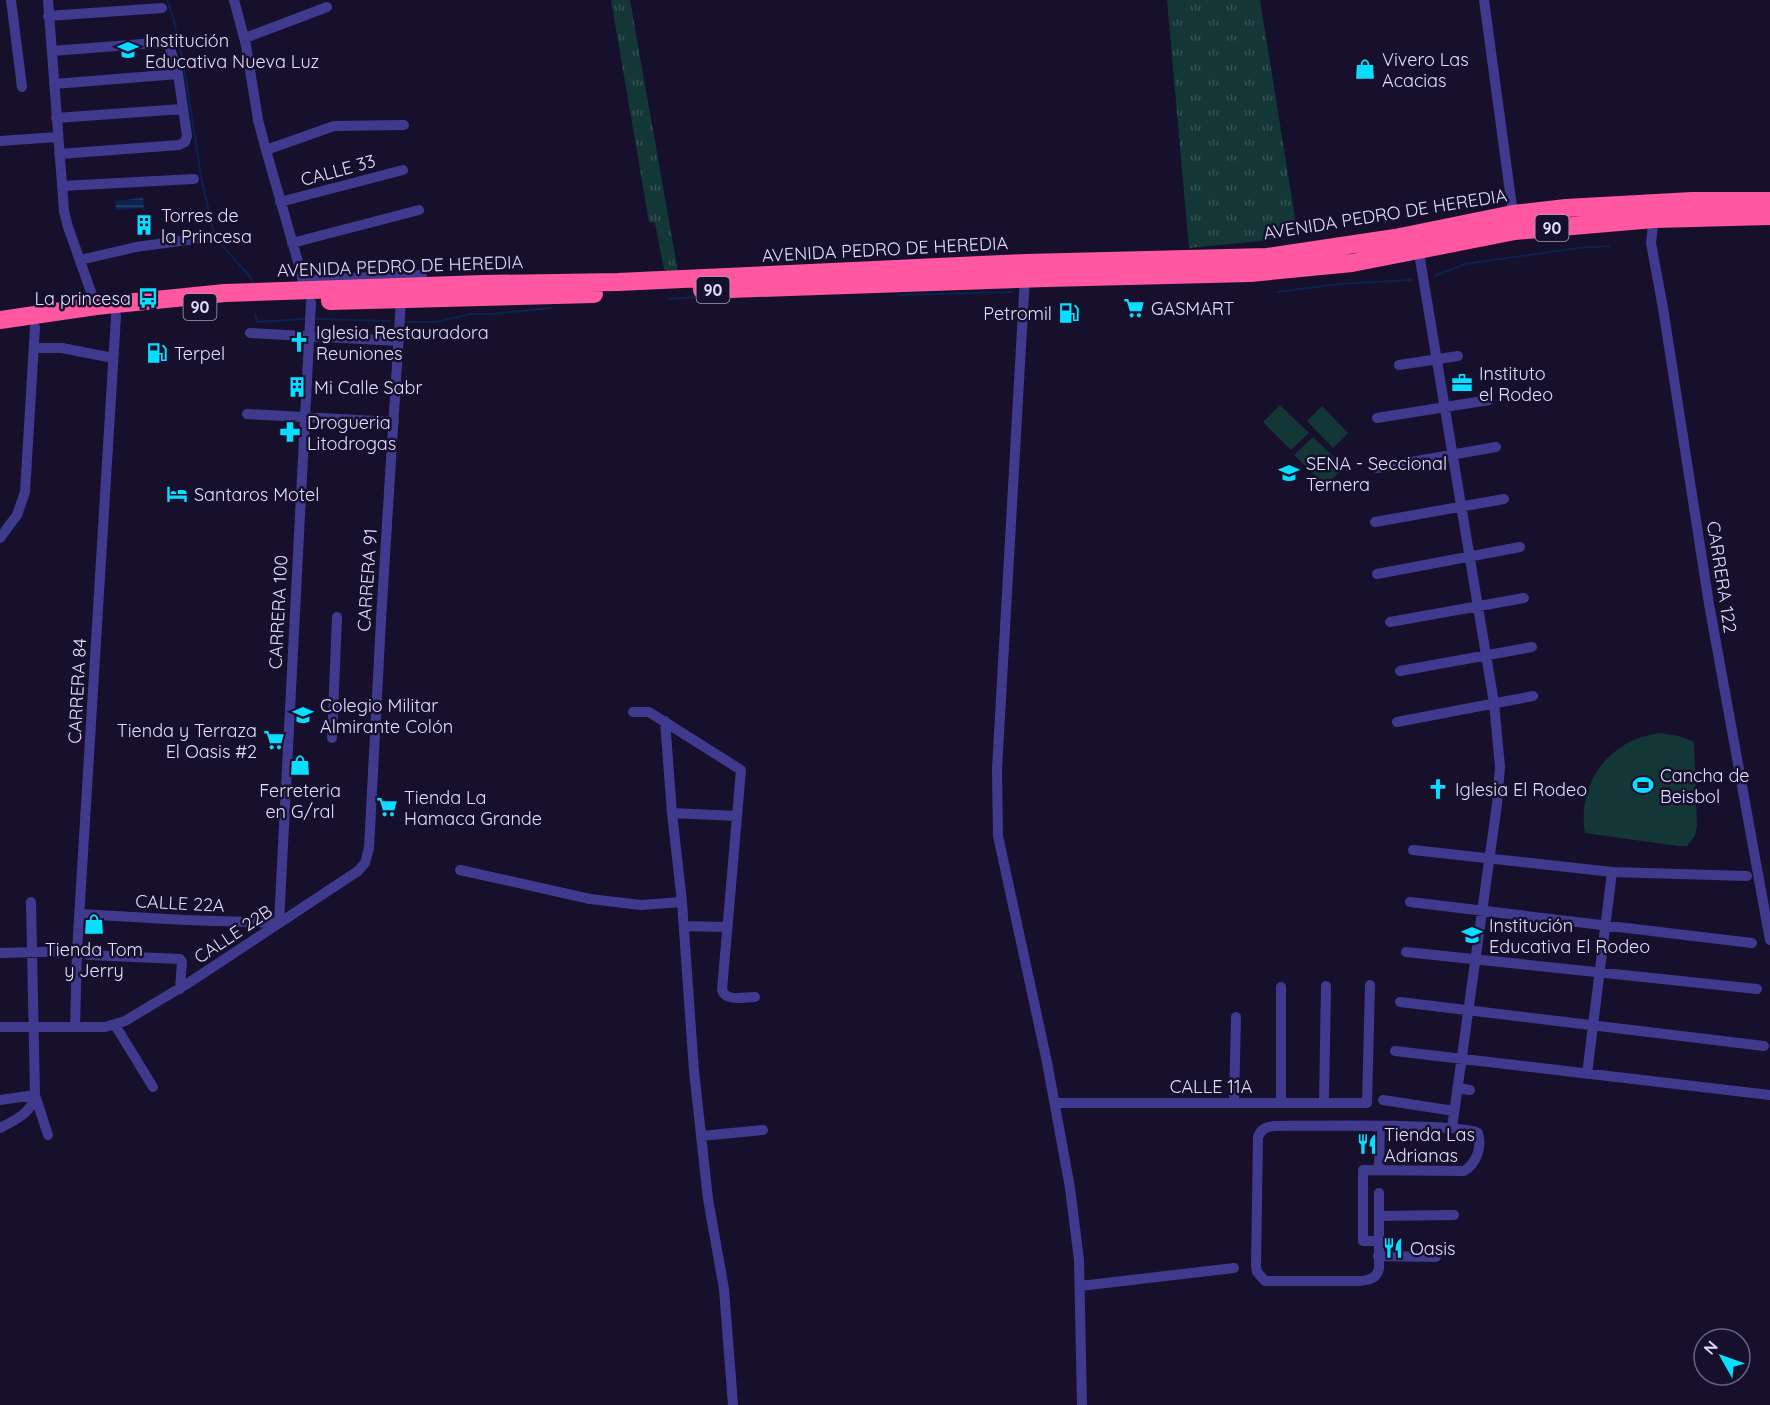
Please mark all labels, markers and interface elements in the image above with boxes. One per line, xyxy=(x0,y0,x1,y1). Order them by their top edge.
place label: Institución Educativa Nueva Luz xyxy=(145,29,319,73)
school or university icon: Institución Educativa Nueva Luz xyxy=(116,38,140,62)
place label: Vivero Las Acacias xyxy=(1382,48,1469,92)
shop icon: Vivero Las Acacias xyxy=(1353,57,1377,81)
street label: CALLE 33 xyxy=(298,149,378,191)
street label: AVENIDA PEDRO DE HEREDIA xyxy=(1262,183,1509,245)
place label: Torres de la Princesa xyxy=(161,204,252,248)
building icon: Torres de la Princesa xyxy=(132,213,156,237)
road number: 90 xyxy=(1536,215,1568,241)
street label: AVENIDA PEDRO DE HEREDIA xyxy=(761,231,1009,267)
street label: AVENIDA PEDRO DE HEREDIA xyxy=(277,250,524,282)
road number: 90 xyxy=(696,277,730,303)
bus stop icon: La princesa xyxy=(136,286,160,310)
place label: La princesa xyxy=(35,287,131,310)
road number: 90 xyxy=(184,294,216,320)
supermarket icon: GASMART xyxy=(1122,296,1146,320)
place label: GASMART xyxy=(1151,297,1235,320)
fuel station icon: Petromil xyxy=(1057,301,1081,325)
place label: Petromil xyxy=(983,302,1052,325)
place label: Iglesia Restauradora Reuniones xyxy=(316,321,489,365)
church icon: Iglesia Restauradora Reuniones xyxy=(287,330,311,354)
fuel station icon: Terpel xyxy=(145,341,169,365)
place label: Terpel xyxy=(174,342,225,365)
place label: Instituto el Rodeo xyxy=(1479,362,1553,406)
office icon: Instituto el Rodeo xyxy=(1450,371,1474,395)
building icon: Mi Calle Sabr xyxy=(285,375,309,399)
place label: Mi Calle Sabr xyxy=(314,376,422,399)
place label: Drogueria Litodrogas xyxy=(307,411,396,455)
pharmacy icon: Drogueria Litodrogas xyxy=(278,420,302,444)
place label: SENA - Seccional Ternera xyxy=(1306,452,1447,496)
school or university icon: SENA - Seccional Ternera xyxy=(1277,461,1301,485)
hotel icon: Santaros Motel xyxy=(165,482,189,506)
place label: Santaros Motel xyxy=(194,483,319,506)
street label: CARRERA 122 xyxy=(1702,519,1742,635)
street label: CARRERA 91 xyxy=(352,528,382,632)
street label: CARRERA 100 xyxy=(264,554,292,670)
street label: CARRERA 84 xyxy=(63,638,91,744)
place label: Colegio Militar Almirante Colón xyxy=(320,694,453,738)
school or university icon: Colegio Militar Almirante Colón xyxy=(291,703,315,727)
place label: Tienda y Terraza El Oasis #2 xyxy=(117,719,257,763)
supermarket icon: Tienda y Terraza El Oasis #2 xyxy=(262,728,286,752)
shop icon: Ferreteria en G/ral xyxy=(288,753,312,777)
place label: Cancha de Beisbol xyxy=(1660,764,1750,808)
sports icon: Cancha de Beisbol xyxy=(1631,773,1655,797)
church icon: Iglesia El Rodeo xyxy=(1426,777,1450,801)
place label: Iglesia El Rodeo xyxy=(1455,778,1587,801)
place label: Ferreteria en G/ral xyxy=(259,779,341,823)
place label: Tienda La Hamaca Grande xyxy=(404,786,542,830)
supermarket icon: Tienda La Hamaca Grande xyxy=(375,795,399,819)
street label: CALLE 22A xyxy=(135,889,226,917)
street label: CALLE 22B xyxy=(190,899,276,969)
shop icon: Tienda Tom y Jerry xyxy=(82,912,106,936)
place label: Institución Educativa El Rodeo xyxy=(1489,914,1650,958)
school or university icon: Institución Educativa El Rodeo xyxy=(1460,923,1484,947)
place label: Tienda Tom y Jerry xyxy=(45,938,143,982)
street label: CALLE 11A xyxy=(1170,1075,1253,1098)
place label: Tienda Las Adrianas xyxy=(1384,1123,1475,1167)
restaurant icon: Tienda Las Adrianas xyxy=(1355,1132,1379,1156)
restaurant icon: Oasis xyxy=(1381,1236,1405,1260)
place label: Oasis xyxy=(1410,1237,1455,1260)
north arrow xyxy=(1692,1327,1752,1387)
text: N xyxy=(1699,1336,1722,1358)

